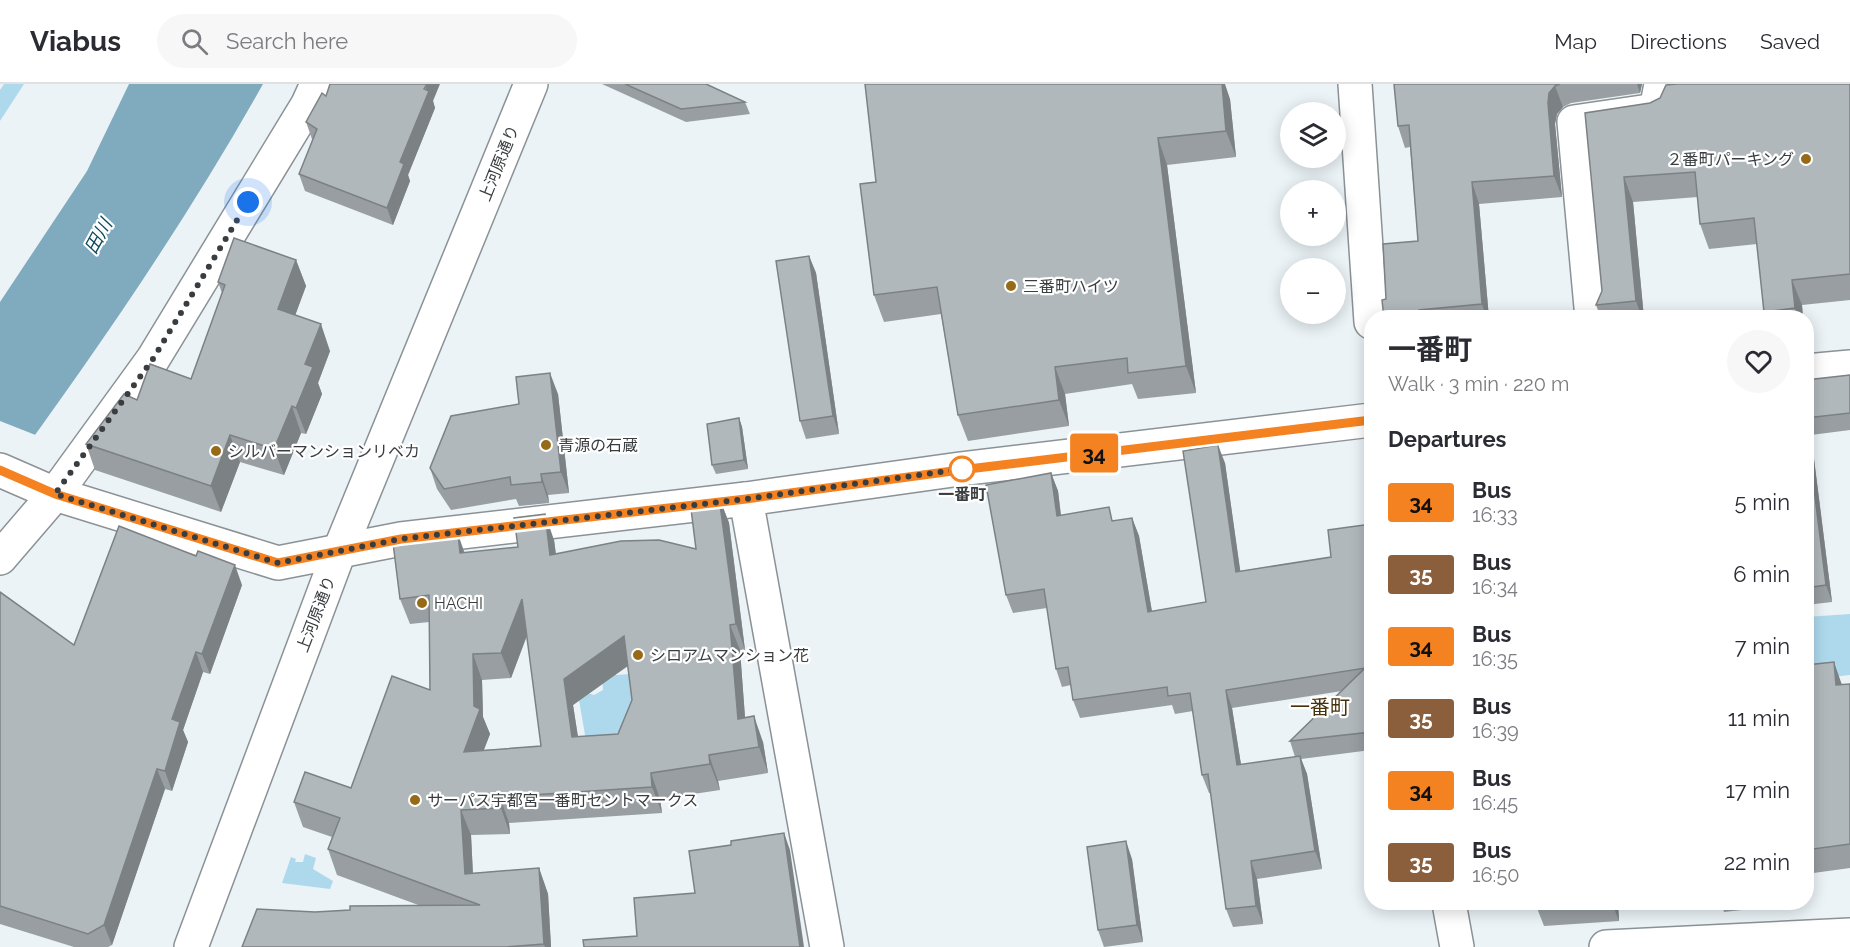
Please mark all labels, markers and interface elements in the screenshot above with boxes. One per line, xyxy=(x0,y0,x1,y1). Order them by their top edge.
search box xyxy=(157,14,577,68)
text: Viabus xyxy=(30,25,121,58)
icon: search xyxy=(178,25,211,58)
text: Search here xyxy=(226,28,348,54)
text: Map xyxy=(1554,29,1597,54)
text: Directions xyxy=(1630,29,1727,54)
text: Saved xyxy=(1760,29,1820,54)
map controls xyxy=(1280,102,1346,324)
button: layers xyxy=(1280,102,1346,168)
street label: 上河原通り xyxy=(475,122,523,204)
place label: ２番町パーキング xyxy=(1666,150,1794,169)
marker: ２番町パーキング xyxy=(1799,152,1813,166)
button: + xyxy=(1280,180,1346,246)
your location xyxy=(233,187,263,217)
water label: 田川 xyxy=(80,213,117,257)
button: − xyxy=(1280,258,1346,324)
place label: 三番町ハイツ xyxy=(1023,277,1119,296)
marker: 三番町ハイツ xyxy=(1004,279,1018,293)
button: heart xyxy=(1727,330,1790,393)
text: 一番町 xyxy=(1388,333,1472,366)
text: Walk · 3 min · 220 m xyxy=(1388,372,1570,396)
text: Departures xyxy=(1388,426,1506,452)
line badge: 34 xyxy=(1067,434,1121,472)
place label: 青源の石蔵 xyxy=(558,436,638,455)
marker: 青源の石蔵 xyxy=(539,438,553,452)
text: 34 xyxy=(1082,441,1106,466)
place label: シルバーマンションリベカ xyxy=(228,442,420,461)
marker: シルバーマンションリベカ xyxy=(209,444,223,458)
marker: 一番町 xyxy=(949,456,975,482)
text: Bus xyxy=(1472,477,1511,503)
place label: 一番町 xyxy=(938,485,986,504)
text: 5 min xyxy=(1735,489,1790,515)
text: 34 xyxy=(1409,490,1433,515)
text: 16:33 xyxy=(1472,503,1518,527)
text: Bus xyxy=(1472,549,1511,575)
text: 6 min xyxy=(1733,561,1790,587)
text: 35 xyxy=(1409,562,1433,587)
street label: 上河原通り xyxy=(293,573,339,655)
text: 16:34 xyxy=(1472,575,1518,599)
place label: HACHI xyxy=(434,594,483,613)
marker: HACHI xyxy=(415,596,429,610)
text: Bus xyxy=(1472,621,1511,647)
text: 7 min xyxy=(1735,633,1790,659)
text: 34 xyxy=(1409,634,1433,659)
place label: シロアムマンション花 xyxy=(650,646,809,665)
text: 16:35 xyxy=(1472,647,1518,671)
marker: シロアムマンション花 xyxy=(631,648,645,662)
text: Bus xyxy=(1472,693,1511,719)
district label: 一番町 xyxy=(1290,695,1350,719)
text: 11 min xyxy=(1728,705,1790,731)
text: 35 xyxy=(1409,706,1433,731)
text: 16:39 xyxy=(1472,719,1519,743)
text: Bus xyxy=(1472,765,1511,791)
text: 17 min xyxy=(1725,777,1790,803)
text: 34 xyxy=(1409,778,1433,803)
place label: サーパス宇都宮一番町セントマークス xyxy=(427,791,698,810)
text: 16:45 xyxy=(1472,791,1518,815)
marker: サーパス宇都宮一番町セントマークス xyxy=(408,793,422,807)
text: Bus xyxy=(1472,837,1511,863)
text: 22 min xyxy=(1724,849,1790,875)
text: 35 xyxy=(1409,850,1433,875)
text: 16:50 xyxy=(1472,863,1520,887)

